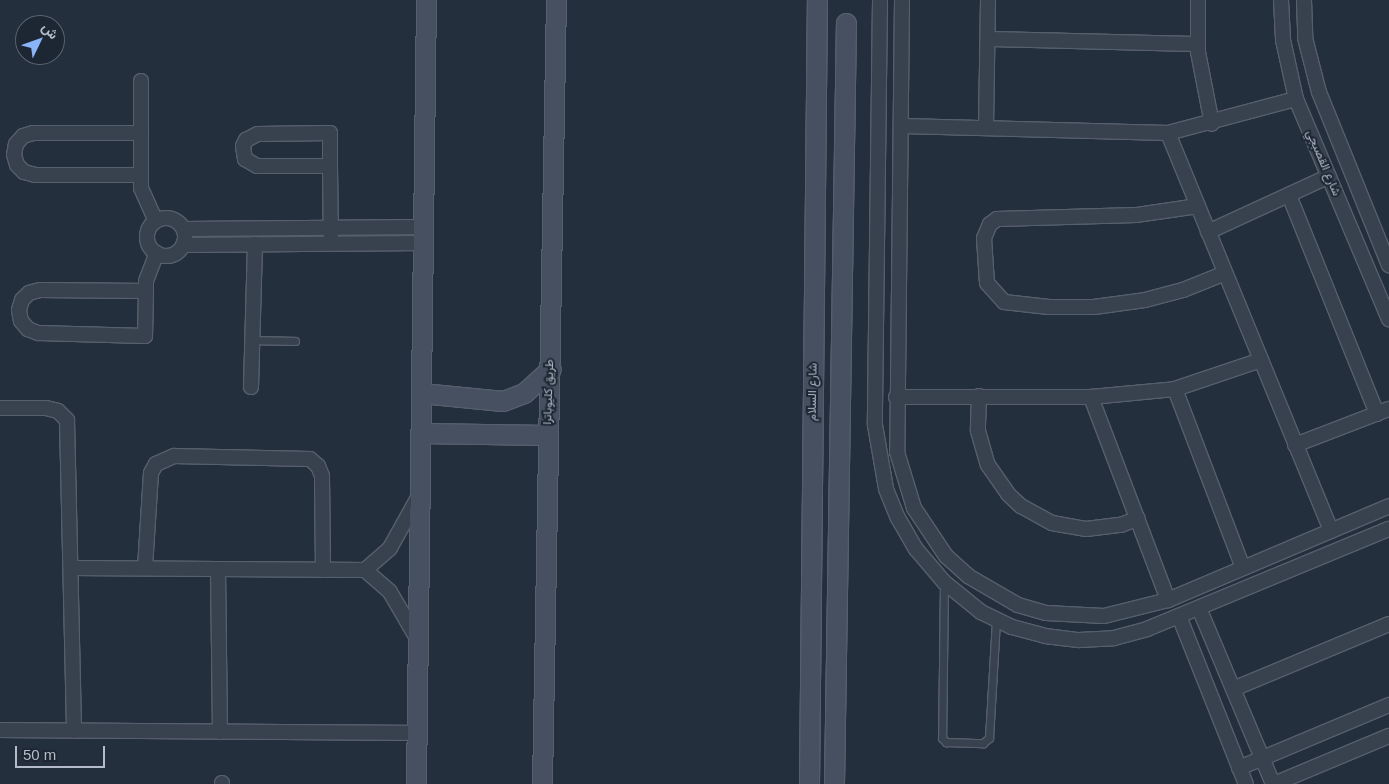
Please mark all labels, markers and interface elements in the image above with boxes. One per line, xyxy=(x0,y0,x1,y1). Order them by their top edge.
north arrow xyxy=(15,15,65,65)
text: ش xyxy=(39,19,62,42)
street label: شارع القصبجي xyxy=(1303,128,1343,198)
street label: طريق كليوباترا xyxy=(541,359,557,425)
street label: شارع السلام xyxy=(805,363,821,421)
scale bar xyxy=(18,736,108,768)
text: 50 m xyxy=(23,746,56,763)

